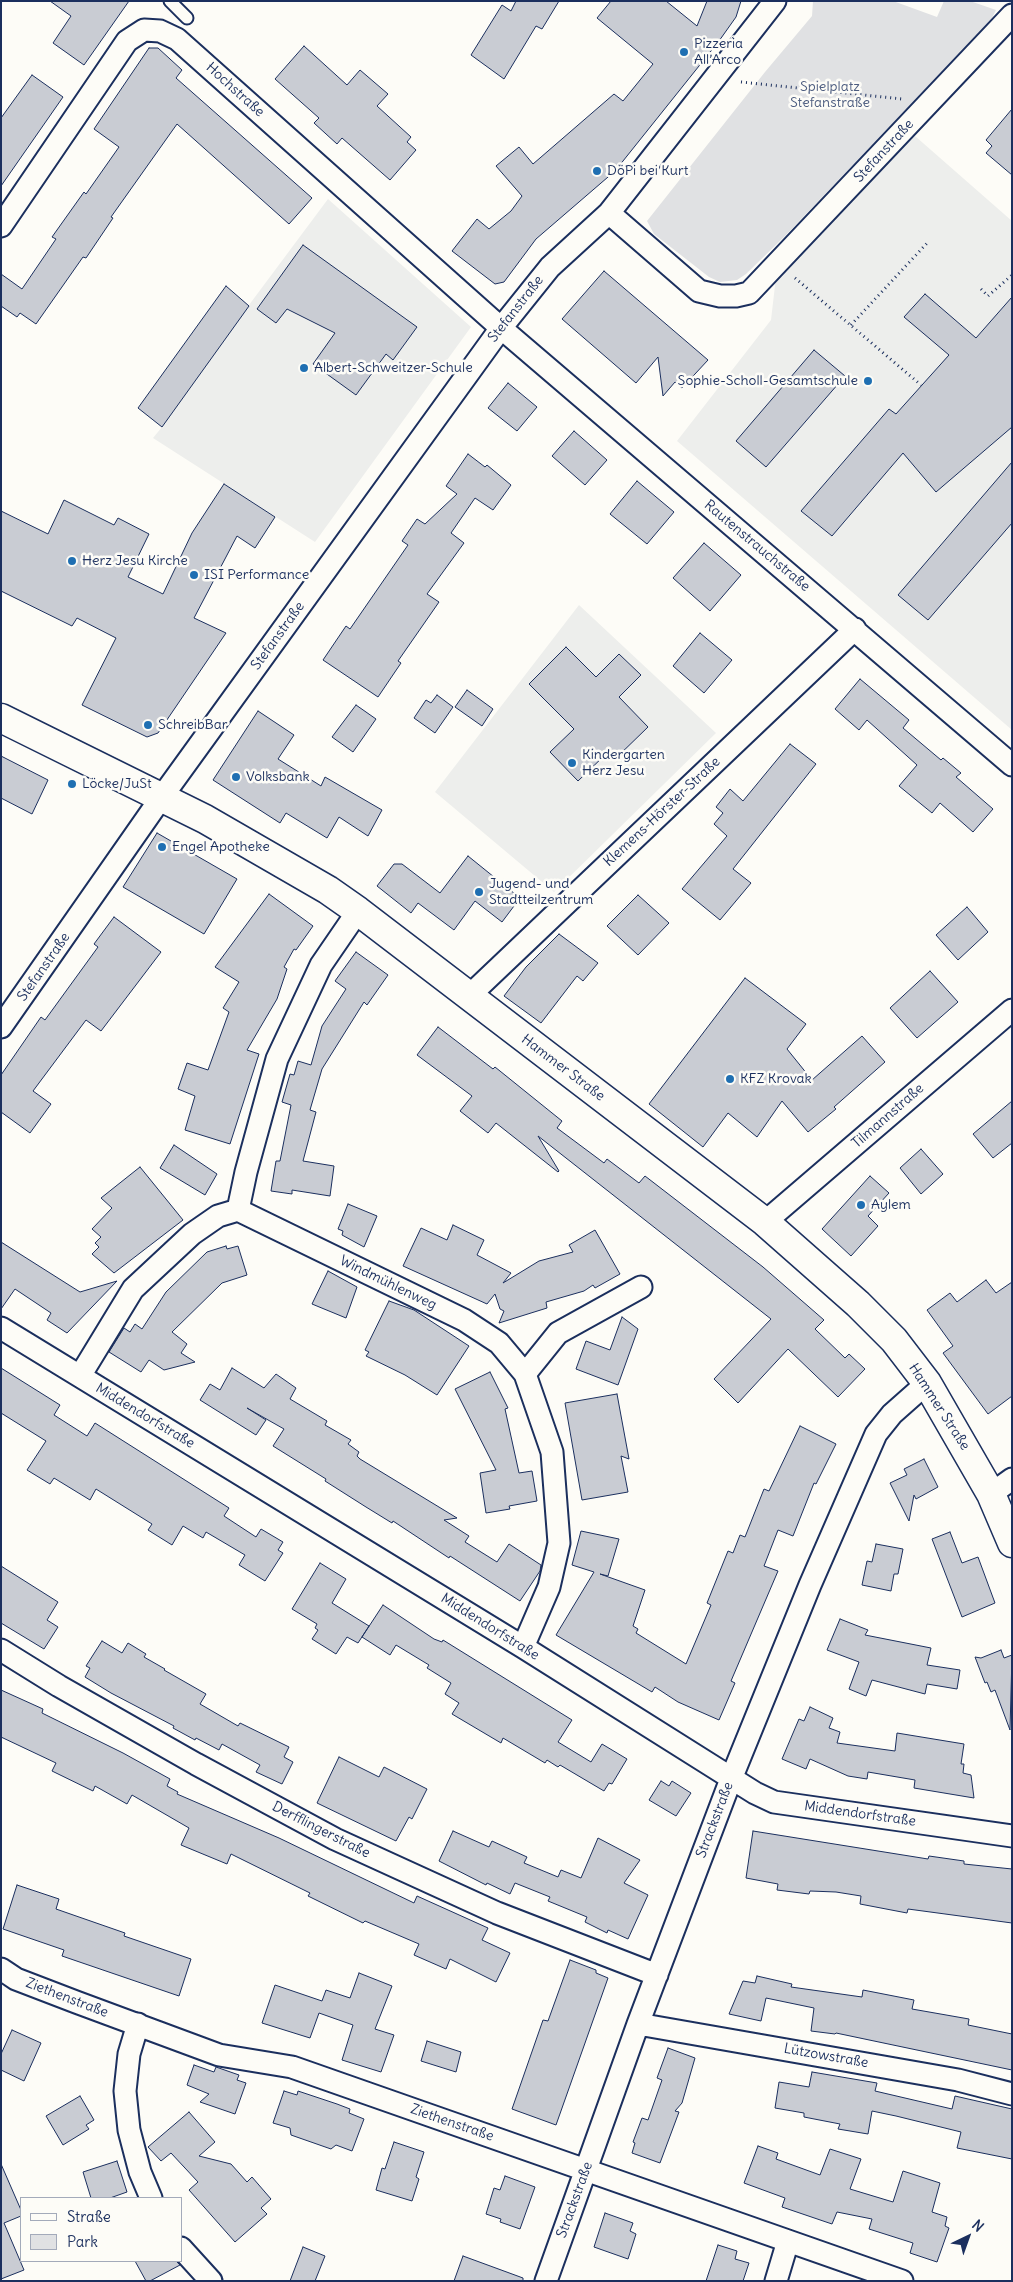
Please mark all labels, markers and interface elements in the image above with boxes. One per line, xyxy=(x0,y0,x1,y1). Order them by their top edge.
place label: Pizzeria All’Arco xyxy=(694,36,743,68)
marker: Pizzeria All’Arco xyxy=(678,46,690,58)
street label: Hochstraße xyxy=(202,59,268,121)
park label: Spielplatz Stefanstraße xyxy=(790,79,870,111)
street label: Stefanstraße xyxy=(851,116,917,186)
place label: DöPi bei Kurt xyxy=(607,163,688,179)
marker: DöPi bei Kurt xyxy=(591,165,603,177)
street label: Stefanstraße xyxy=(485,272,547,346)
place label: Albert-Schweitzer-Schule xyxy=(314,360,473,376)
marker: Albert-Schweitzer-Schule xyxy=(298,362,310,374)
place label: Sophie-Scholl-Gesamtschule xyxy=(678,373,858,389)
marker: Sophie-Scholl-Gesamtschule xyxy=(862,375,874,387)
street label: Rautenstrauchstraße xyxy=(701,497,813,595)
place label: Herz Jesu Kirche xyxy=(82,553,188,569)
marker: Herz Jesu Kirche xyxy=(66,555,78,567)
place label: ISI Performance xyxy=(204,567,309,583)
marker: ISI Performance xyxy=(188,569,200,581)
street label: Stefanstraße xyxy=(248,599,308,673)
place label: SchreibBar xyxy=(158,717,227,733)
marker: SchreibBar xyxy=(142,719,154,731)
place label: Kindergarten Herz Jesu xyxy=(582,747,665,780)
street label: Klemens-Hörster-Straße xyxy=(600,754,724,870)
marker: Kindergarten Herz Jesu xyxy=(566,757,578,769)
place label: Volksbank xyxy=(246,769,310,785)
marker: Volksbank xyxy=(230,771,242,783)
place label: Löcke/JuSt xyxy=(82,776,152,792)
marker: Löcke/JuSt xyxy=(66,778,78,790)
place label: Engel Apotheke xyxy=(172,839,270,855)
marker: Engel Apotheke xyxy=(156,841,168,853)
place label: Jugend- und Stadtteilzentrum xyxy=(489,876,593,909)
marker: Jugend- und Stadtteilzentrum xyxy=(473,886,485,898)
street label: Stefanstraße xyxy=(14,929,74,1005)
street label: Hammer Straße xyxy=(518,1031,608,1105)
place label: KFZ Krovak xyxy=(740,1071,812,1087)
marker: KFZ Krovak xyxy=(724,1073,736,1085)
street label: Tilmannstraße xyxy=(849,1080,927,1152)
place label: Aylem xyxy=(871,1197,911,1213)
marker: Aylem xyxy=(855,1199,867,1211)
street label: Windmühlenweg xyxy=(337,1252,439,1314)
street label: Hammer Straße xyxy=(905,1360,973,1454)
street label: Middendorfstraße xyxy=(92,1380,198,1452)
street label: Middendorfstraße xyxy=(438,1590,542,1664)
street label: Strackstraße xyxy=(693,1780,737,1860)
street label: Derfflingerstraße xyxy=(269,1798,373,1862)
street label: Middendorfstraße xyxy=(803,1798,917,1830)
street label: Ziethenstraße xyxy=(23,1975,111,2021)
street label: Lützowstraße xyxy=(782,2040,870,2072)
street label: Ziethenstraße xyxy=(408,2101,496,2145)
street label: Strackstraße xyxy=(553,2160,597,2240)
legend xyxy=(20,2197,182,2262)
text: Straße xyxy=(67,2207,111,2226)
north arrow xyxy=(943,2212,993,2262)
text: N xyxy=(968,2216,988,2236)
text: Park xyxy=(67,2232,98,2251)

